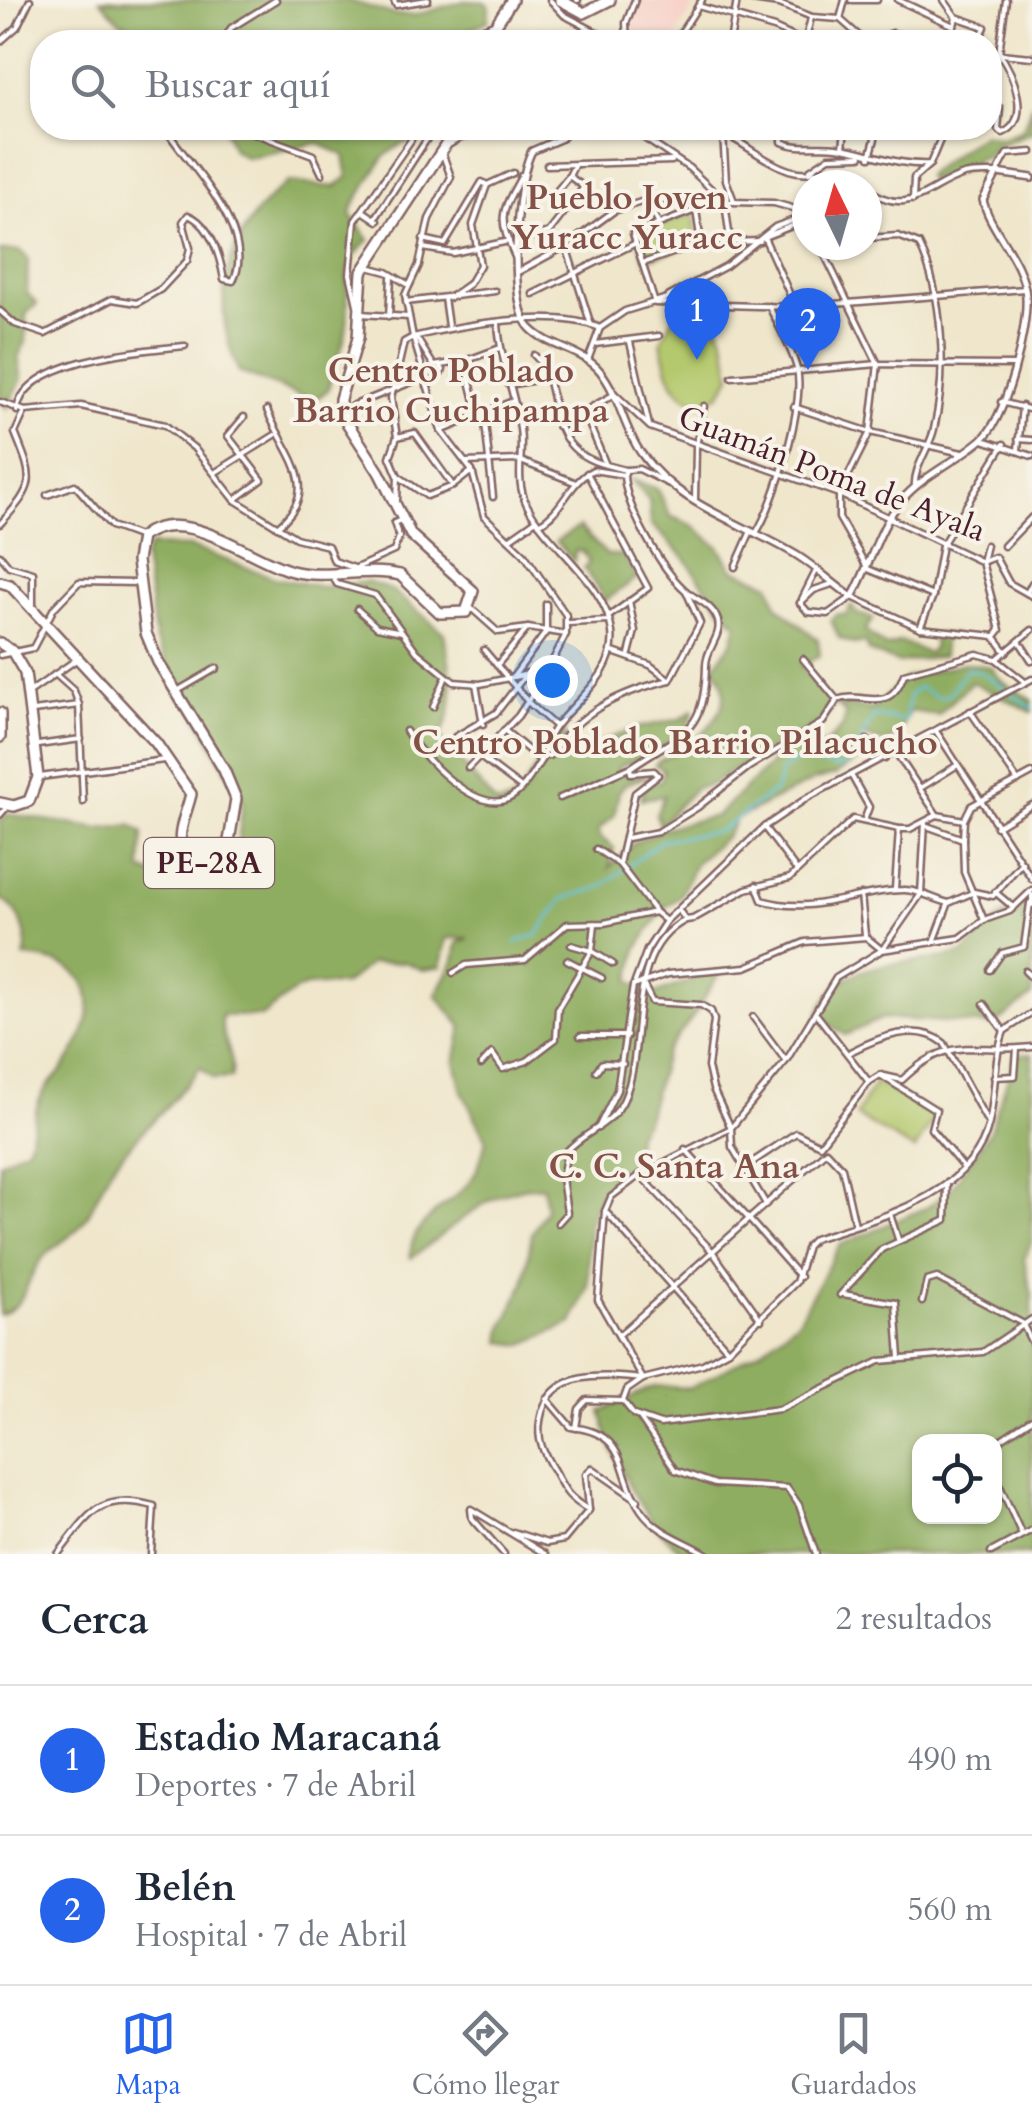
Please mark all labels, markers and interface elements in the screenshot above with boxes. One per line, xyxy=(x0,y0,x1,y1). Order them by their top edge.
search box xyxy=(30,30,1002,140)
icon: search xyxy=(65,58,120,113)
text: Buscar aquí xyxy=(145,59,331,111)
north arrow xyxy=(792,170,882,260)
district label: Pueblo Joven Yuracc Yuracc xyxy=(511,174,743,262)
pin: 1 xyxy=(664,278,730,360)
pin: 2 xyxy=(776,288,840,370)
district label: Centro Poblado Barrio Cuchipampa xyxy=(293,347,609,435)
street label: Guamán Poma de Ayala xyxy=(672,395,992,553)
your location xyxy=(527,655,578,706)
district label: Centro Poblado Barrio Pilacucho xyxy=(412,719,938,767)
road number: PE-28A xyxy=(144,838,274,888)
district label: C. C. Santa Ana xyxy=(548,1143,800,1191)
map controls xyxy=(912,1434,1002,1524)
button: locate xyxy=(912,1434,1002,1524)
text: Cerca xyxy=(40,1591,149,1648)
text: 2 resultados xyxy=(835,1597,992,1641)
text: Estadio Maracaná xyxy=(135,1712,441,1764)
text: 1 xyxy=(64,1738,81,1782)
text: 490 m xyxy=(907,1738,992,1782)
text: Deportes · 7 de Abril xyxy=(135,1764,416,1808)
text: Belén xyxy=(135,1862,236,1914)
text: 2 xyxy=(64,1888,81,1932)
text: 560 m xyxy=(907,1888,992,1932)
text: Hospital · 7 de Abril xyxy=(135,1914,407,1958)
tab: Mapa xyxy=(115,2006,181,2104)
tab: Cómo llegar xyxy=(412,2006,560,2104)
tab: Guardados xyxy=(790,2006,917,2104)

